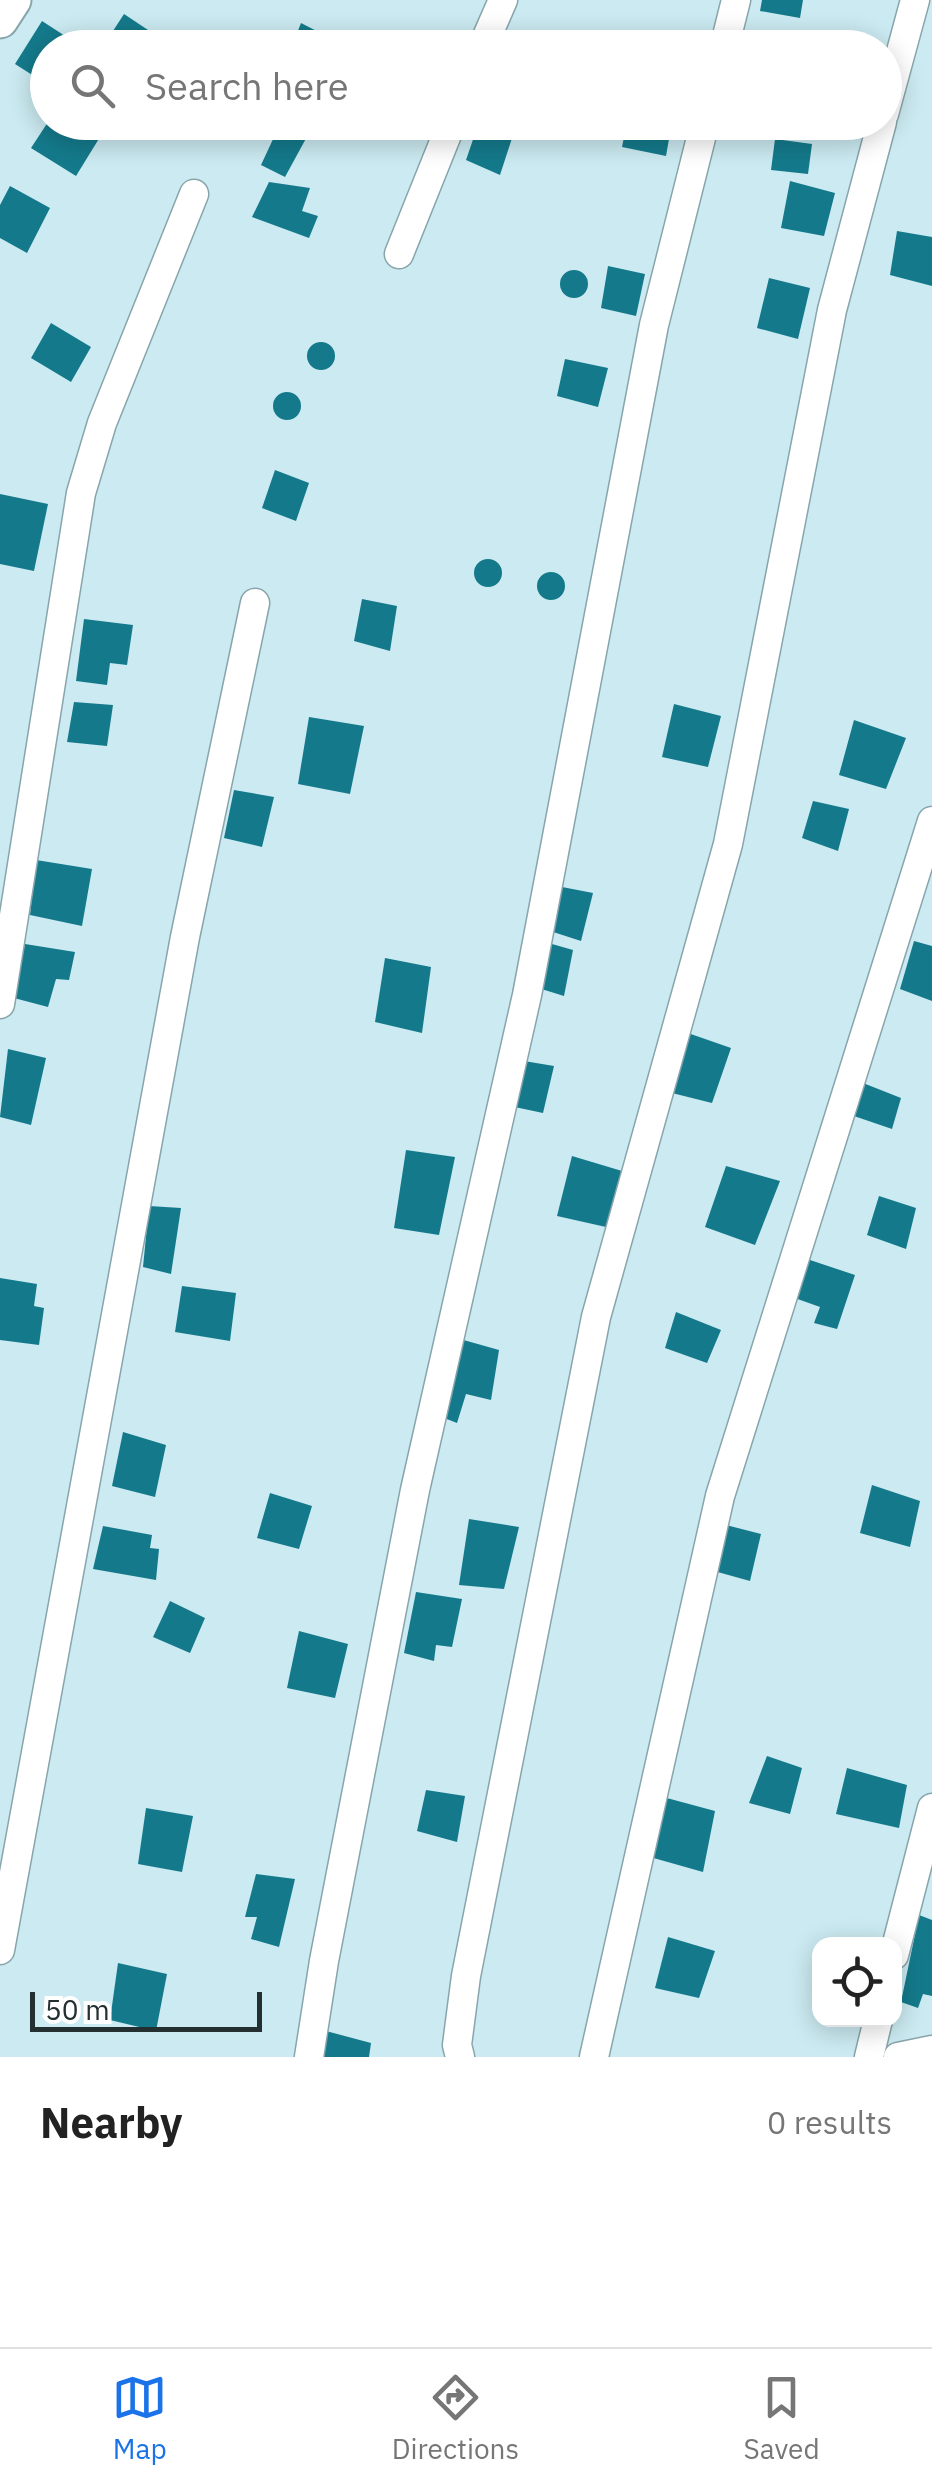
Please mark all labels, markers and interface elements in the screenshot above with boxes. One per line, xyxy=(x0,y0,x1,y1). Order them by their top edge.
search box xyxy=(30,30,902,140)
icon: search xyxy=(65,58,120,113)
text: Search here xyxy=(145,61,349,110)
map controls xyxy=(812,1937,902,2027)
button: locate xyxy=(812,1937,902,2027)
scale bar xyxy=(30,1987,262,2032)
text: 50 m xyxy=(45,1991,110,2028)
text: Nearby xyxy=(40,2095,182,2150)
text: 0 results xyxy=(767,2101,892,2143)
tab: Map xyxy=(112,2370,167,2467)
tab: Directions xyxy=(392,2370,519,2467)
tab: Saved xyxy=(744,2370,820,2467)

